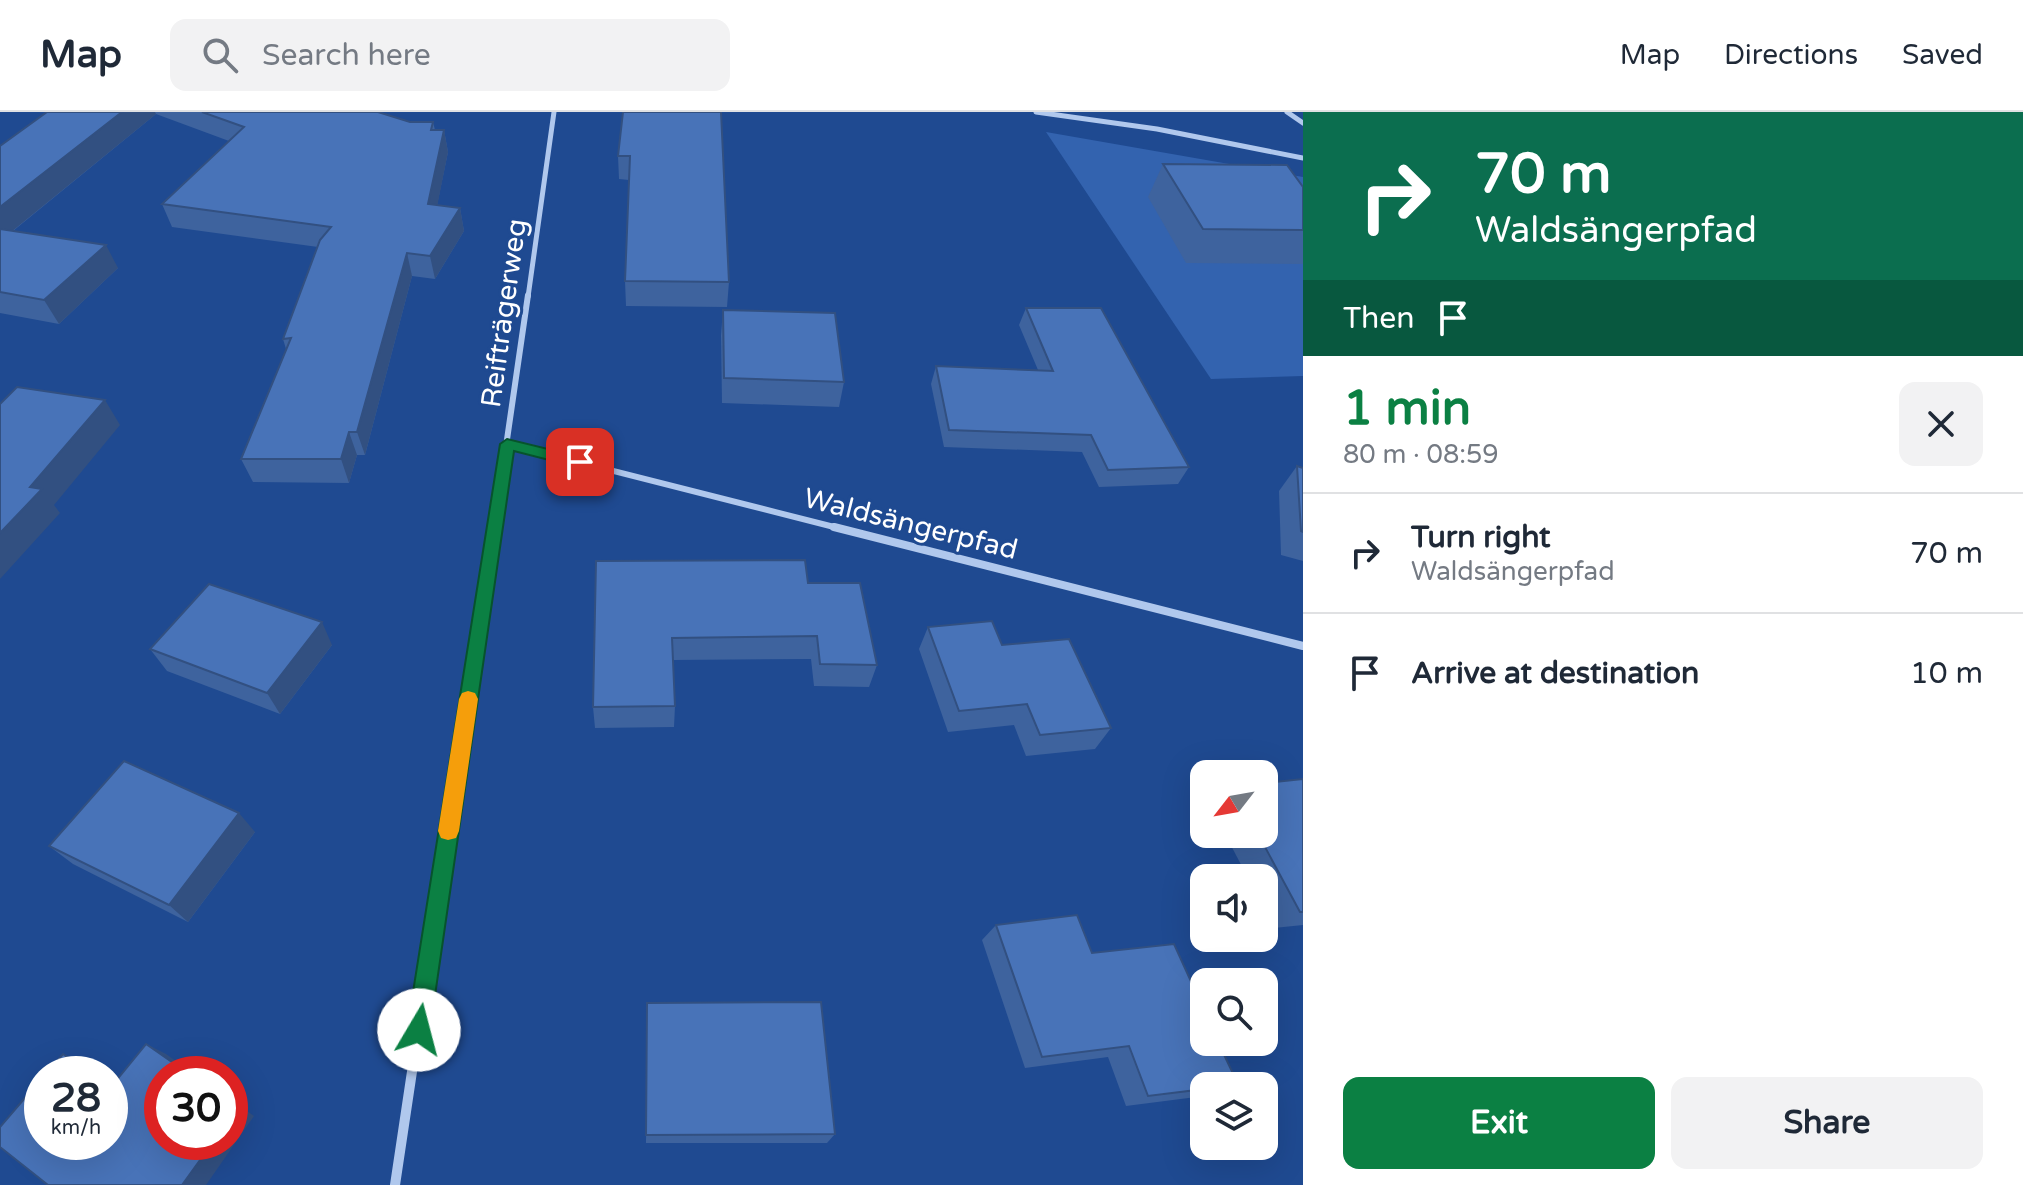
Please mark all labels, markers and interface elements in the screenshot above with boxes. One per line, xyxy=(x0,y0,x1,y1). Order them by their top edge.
search box xyxy=(170,19,730,91)
text: Map xyxy=(40,32,122,78)
icon: search xyxy=(198,33,242,77)
text: Search here xyxy=(262,37,431,74)
text: Map xyxy=(1620,38,1680,72)
text: Directions xyxy=(1724,38,1858,72)
text: Saved xyxy=(1902,38,1983,72)
text: 70 m xyxy=(1475,141,1611,208)
icon: right xyxy=(1343,144,1447,248)
text: Waldsängerpfad xyxy=(1475,209,1757,252)
street label: Reifträgerweg xyxy=(474,217,534,410)
icon: arrive xyxy=(1431,296,1475,340)
text: Then xyxy=(1343,300,1415,337)
text: 1 min xyxy=(1343,380,1471,438)
button: close xyxy=(1899,382,1983,466)
pin xyxy=(546,428,614,496)
text: 80 m · 08:59 xyxy=(1343,439,1499,470)
icon: arrive xyxy=(558,440,602,484)
street label: Waldsängerpfad xyxy=(800,481,1021,567)
text: Turn right xyxy=(1411,519,1551,556)
icon: right xyxy=(1343,531,1387,575)
text: 70 m xyxy=(1910,535,1983,572)
text: Waldsängerpfad xyxy=(1411,556,1615,587)
icon: arrive xyxy=(1343,651,1387,695)
text: Arrive at destination xyxy=(1411,655,1699,692)
text: 10 m xyxy=(1910,655,1983,692)
north arrow xyxy=(1190,760,1278,848)
map controls xyxy=(1190,760,1278,1160)
button: sound xyxy=(1190,864,1278,952)
button: search xyxy=(1190,968,1278,1056)
position arrow xyxy=(377,988,461,1072)
speed limit sign: 30 xyxy=(144,1056,248,1160)
button: layers xyxy=(1190,1072,1278,1160)
text: 28 xyxy=(51,1074,101,1122)
button: Exit xyxy=(1343,1077,1655,1169)
button: Share xyxy=(1671,1077,1983,1169)
text: km/h xyxy=(51,1116,101,1140)

